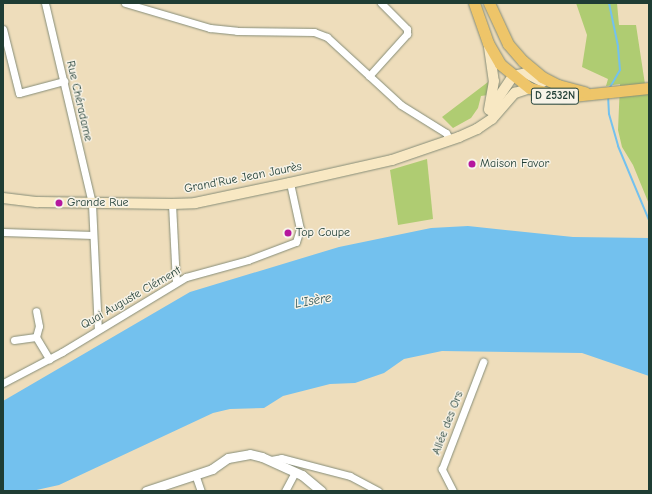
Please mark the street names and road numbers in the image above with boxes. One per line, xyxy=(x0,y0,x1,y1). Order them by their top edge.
street label: Rue Chéradame xyxy=(63,59,95,143)
road number: D 2532N xyxy=(530,87,580,105)
street label: Grand'Rue Jean Jaurès xyxy=(183,160,303,196)
street label: Quai Auguste Clément xyxy=(78,263,184,333)
street label: Allée des Ors xyxy=(429,389,467,457)

